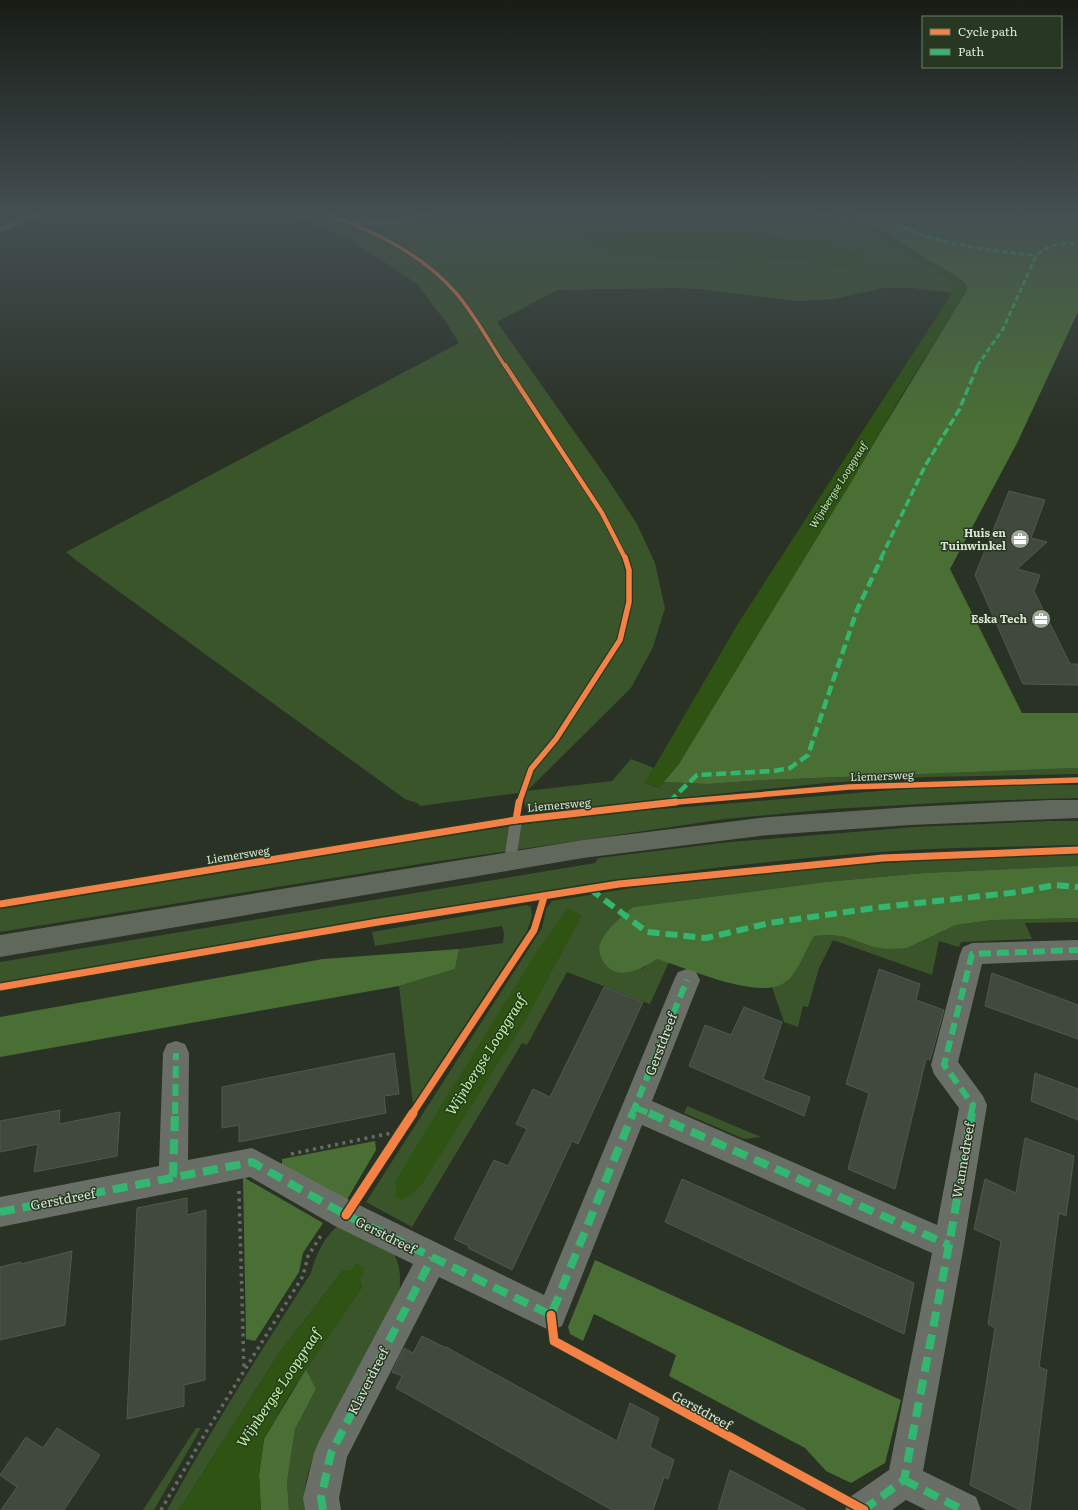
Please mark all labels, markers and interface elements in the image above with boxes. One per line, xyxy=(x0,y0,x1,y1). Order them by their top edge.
legend xyxy=(922,16,1062,68)
text: Cycle path xyxy=(958,22,1018,40)
text: Path xyxy=(958,42,984,60)
water label: Wijnbergse Loopgraaf xyxy=(805,438,871,531)
place label: Huis en Tuinwinkel xyxy=(940,524,1006,553)
office icon: Huis en Tuinwinkel xyxy=(1009,528,1031,550)
office icon: Eska Tech xyxy=(1030,608,1052,630)
place label: Eska Tech xyxy=(971,610,1027,626)
street label: Liemersweg xyxy=(850,766,915,784)
street label: Liemersweg xyxy=(526,793,592,815)
street label: Liemersweg xyxy=(205,841,271,867)
water label: Wijnbergse Loopgraaf xyxy=(440,989,531,1119)
street label: Gerstdreef xyxy=(640,1009,682,1078)
street label: Wannedreef xyxy=(946,1119,979,1200)
street label: Gerstdreef xyxy=(29,1183,98,1214)
street label: Gerstdreef xyxy=(353,1211,421,1258)
water label: Wijnbergse Loopgraaf xyxy=(231,1323,326,1451)
street label: Klaverdreef xyxy=(342,1343,393,1418)
street label: Gerstdreef xyxy=(669,1385,737,1434)

